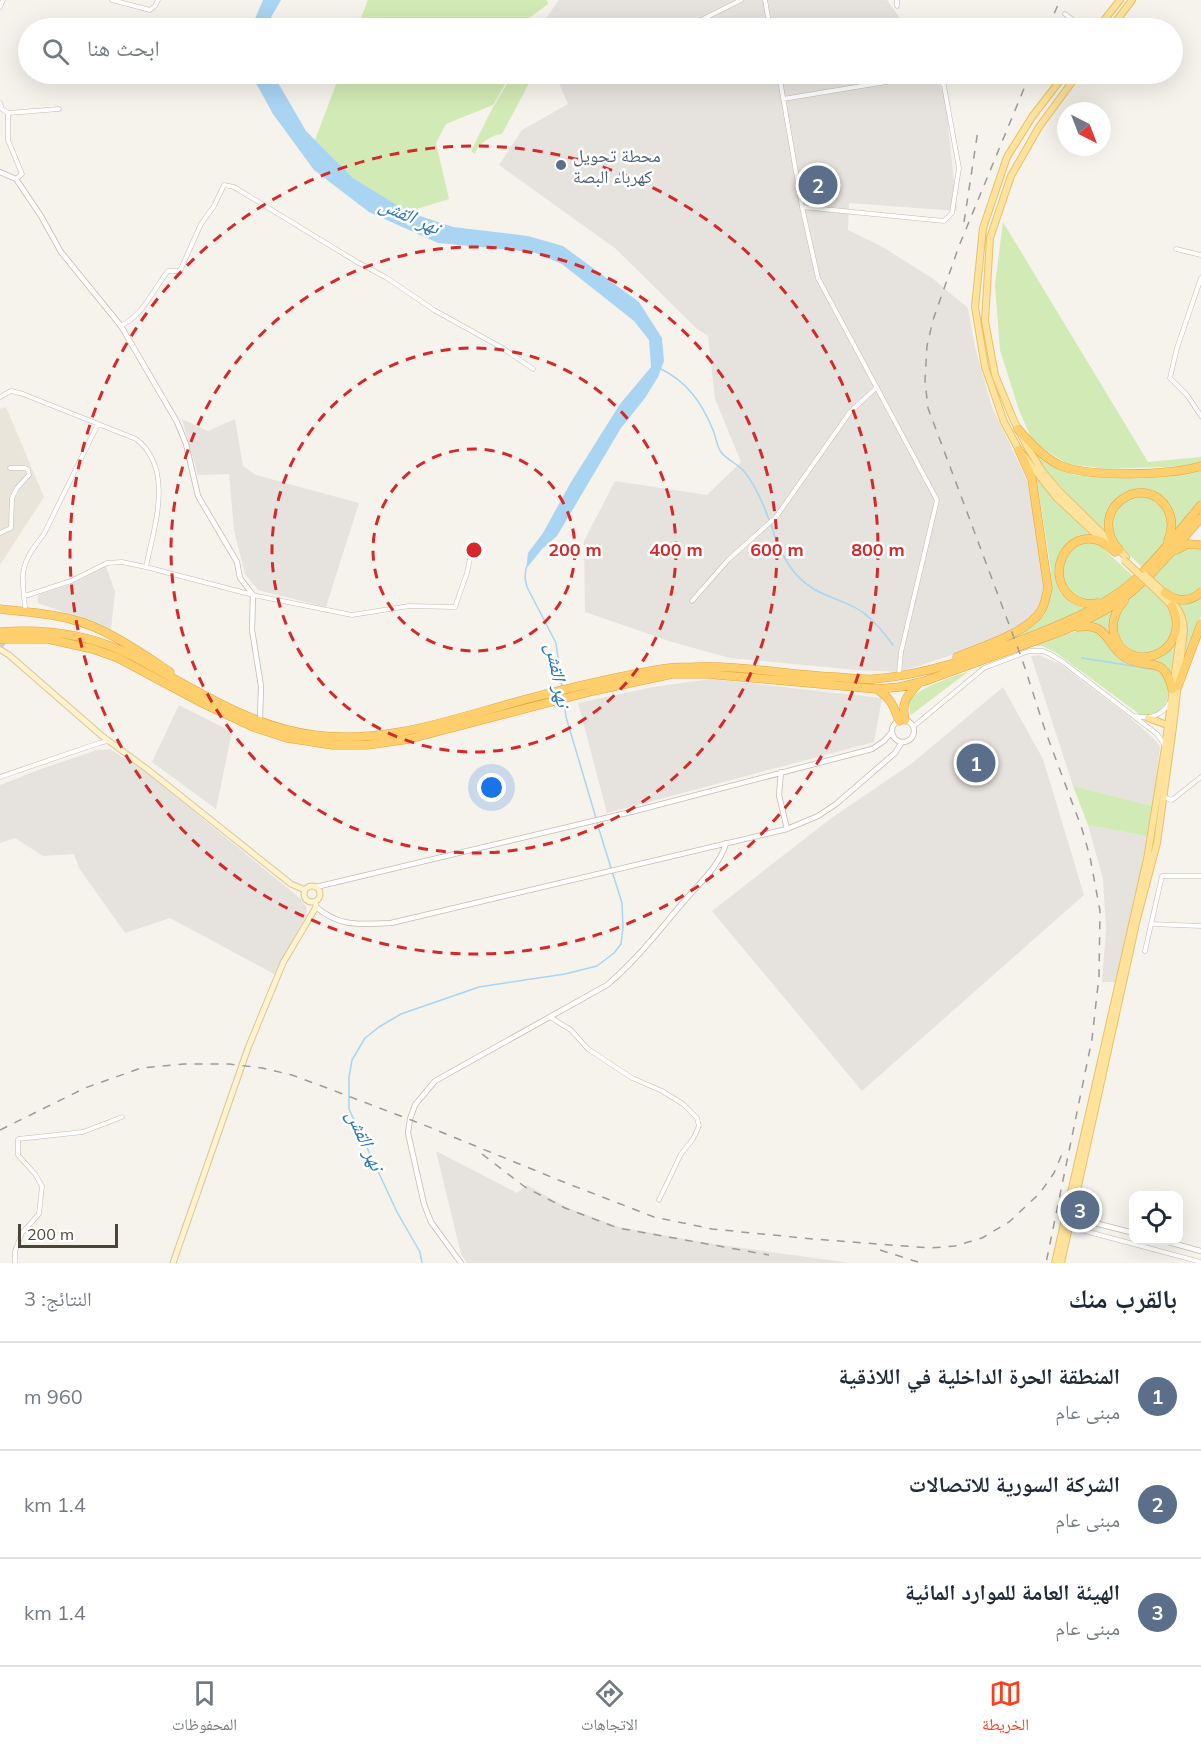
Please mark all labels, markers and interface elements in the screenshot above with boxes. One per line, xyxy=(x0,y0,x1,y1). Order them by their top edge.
search box xyxy=(18,18,1183,84)
text: ابحث هنا xyxy=(87,34,160,62)
icon: search xyxy=(39,35,72,68)
north arrow xyxy=(1057,102,1111,156)
place label: محطة تحويل كهرباء البصة xyxy=(573,144,661,188)
marker: محطة تحويل كهرباء البصة xyxy=(554,158,568,172)
pin: 2 xyxy=(798,162,838,207)
water label: نهر القش xyxy=(376,191,447,241)
text: 200 m xyxy=(548,538,602,561)
text: 400 m xyxy=(649,538,703,561)
text: 600 m xyxy=(750,538,804,561)
text: 800 m xyxy=(851,538,905,561)
centre of rings xyxy=(464,540,484,560)
water label: نهر القش xyxy=(540,642,577,711)
pin: 1 xyxy=(956,740,996,786)
your location xyxy=(477,773,506,802)
water label: نهر القش xyxy=(341,1106,391,1177)
pin: 3 xyxy=(1060,1188,1100,1232)
map controls xyxy=(1129,1191,1183,1245)
button: locate xyxy=(1129,1191,1183,1245)
scale bar xyxy=(18,1221,118,1248)
text: 200 m xyxy=(27,1224,74,1244)
text: بالقرب منك xyxy=(1068,1282,1177,1315)
text: النتائج: 3 xyxy=(24,1286,92,1311)
text: المنطقة الحرة الداخلية في اللاذقية xyxy=(839,1362,1120,1390)
text: 960 m xyxy=(24,1384,83,1409)
text: 1 xyxy=(1152,1384,1164,1409)
text: مبنى عام xyxy=(1055,1399,1120,1424)
text: الشركة السورية للاتصالات xyxy=(909,1470,1120,1498)
text: 1.4 km xyxy=(24,1492,86,1517)
text: 2 xyxy=(1152,1492,1164,1517)
text: مبنى عام xyxy=(1055,1507,1120,1532)
text: الهيئة العامة للموارد المائية xyxy=(905,1578,1120,1606)
text: 1.4 km xyxy=(24,1600,86,1625)
text: 3 xyxy=(1152,1600,1164,1625)
text: مبنى عام xyxy=(1055,1615,1120,1640)
tab: المحفوظات xyxy=(172,1677,237,1740)
tab: الاتجاهات xyxy=(581,1677,638,1740)
tab: الخريطة xyxy=(982,1677,1029,1740)

